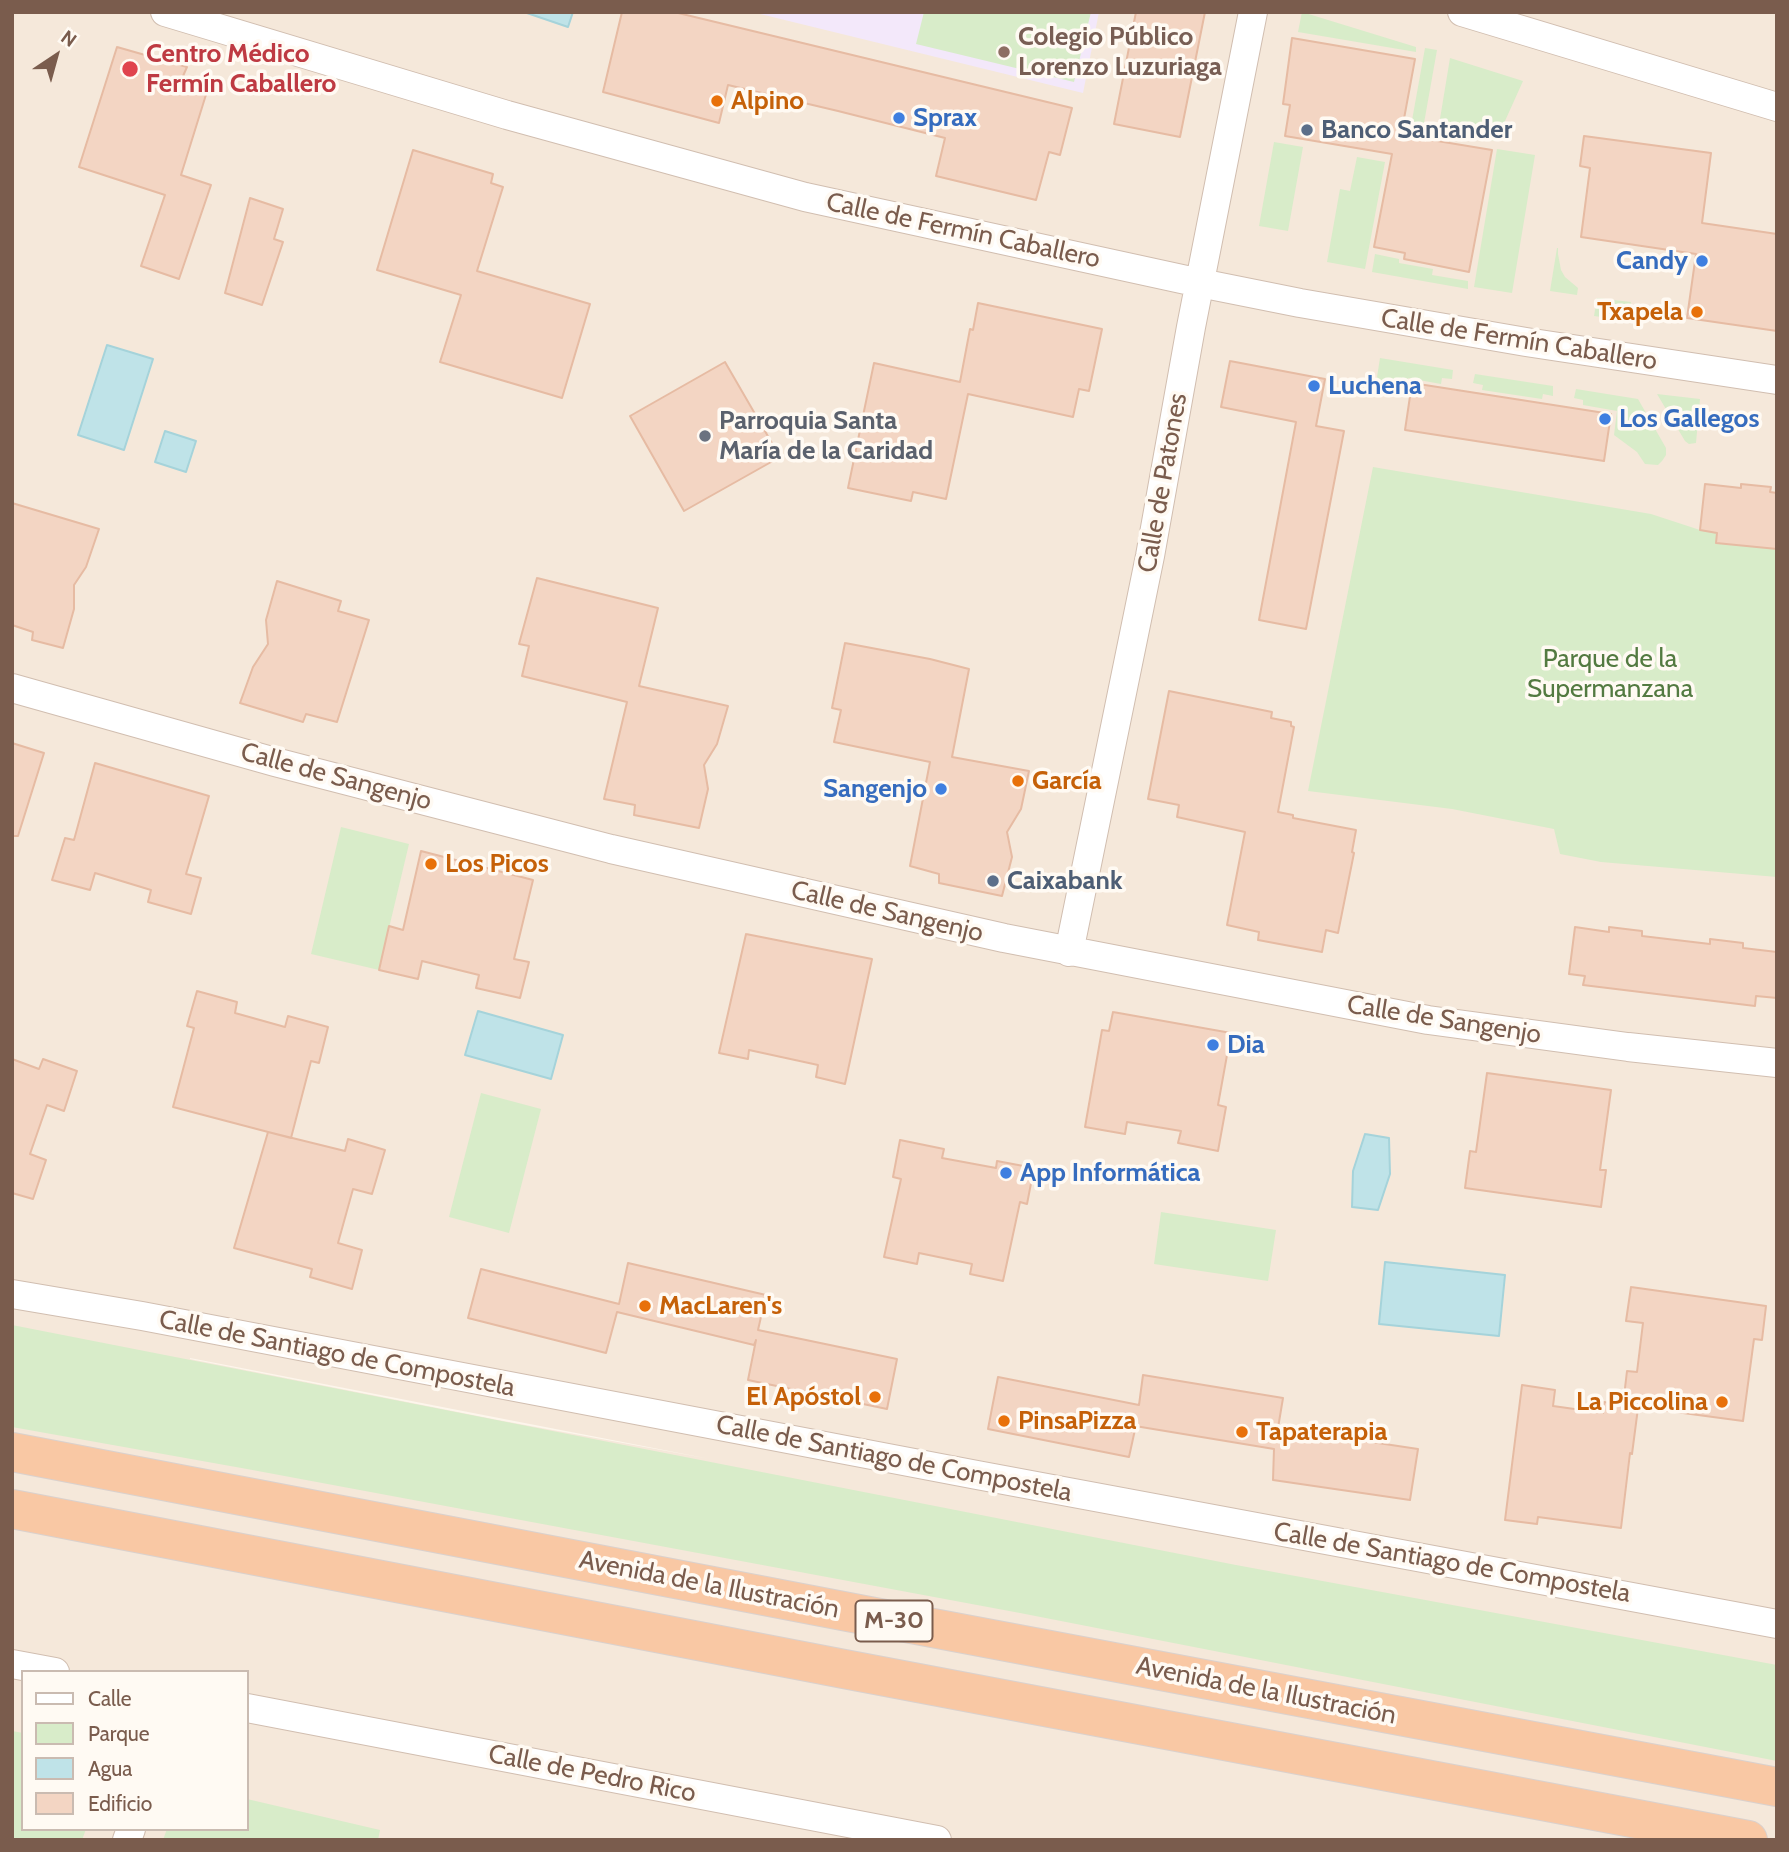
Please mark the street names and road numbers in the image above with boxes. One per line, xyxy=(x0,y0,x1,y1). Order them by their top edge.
street label: Calle de Fermín Caballero xyxy=(823,187,1103,275)
street label: Calle de Fermín Caballero xyxy=(1379,303,1659,377)
street label: Calle de Patones xyxy=(1132,391,1194,575)
street label: Calle de Sangenjo xyxy=(237,737,435,817)
street label: Calle de Sangenjo xyxy=(788,875,986,949)
street label: Calle de Sangenjo xyxy=(1345,989,1543,1051)
street label: Calle de Santiago de Compostela xyxy=(156,1304,518,1404)
street label: Calle de Santiago de Compostela xyxy=(713,1409,1075,1509)
street label: Calle de Santiago de Compostela xyxy=(1271,1516,1633,1610)
street label: Avenida de la Ilustración xyxy=(576,1544,842,1626)
road number: M-30 xyxy=(856,1601,932,1642)
street label: Avenida de la Ilustración xyxy=(1133,1650,1399,1732)
street label: Calle de Pedro Rico xyxy=(486,1739,698,1809)

